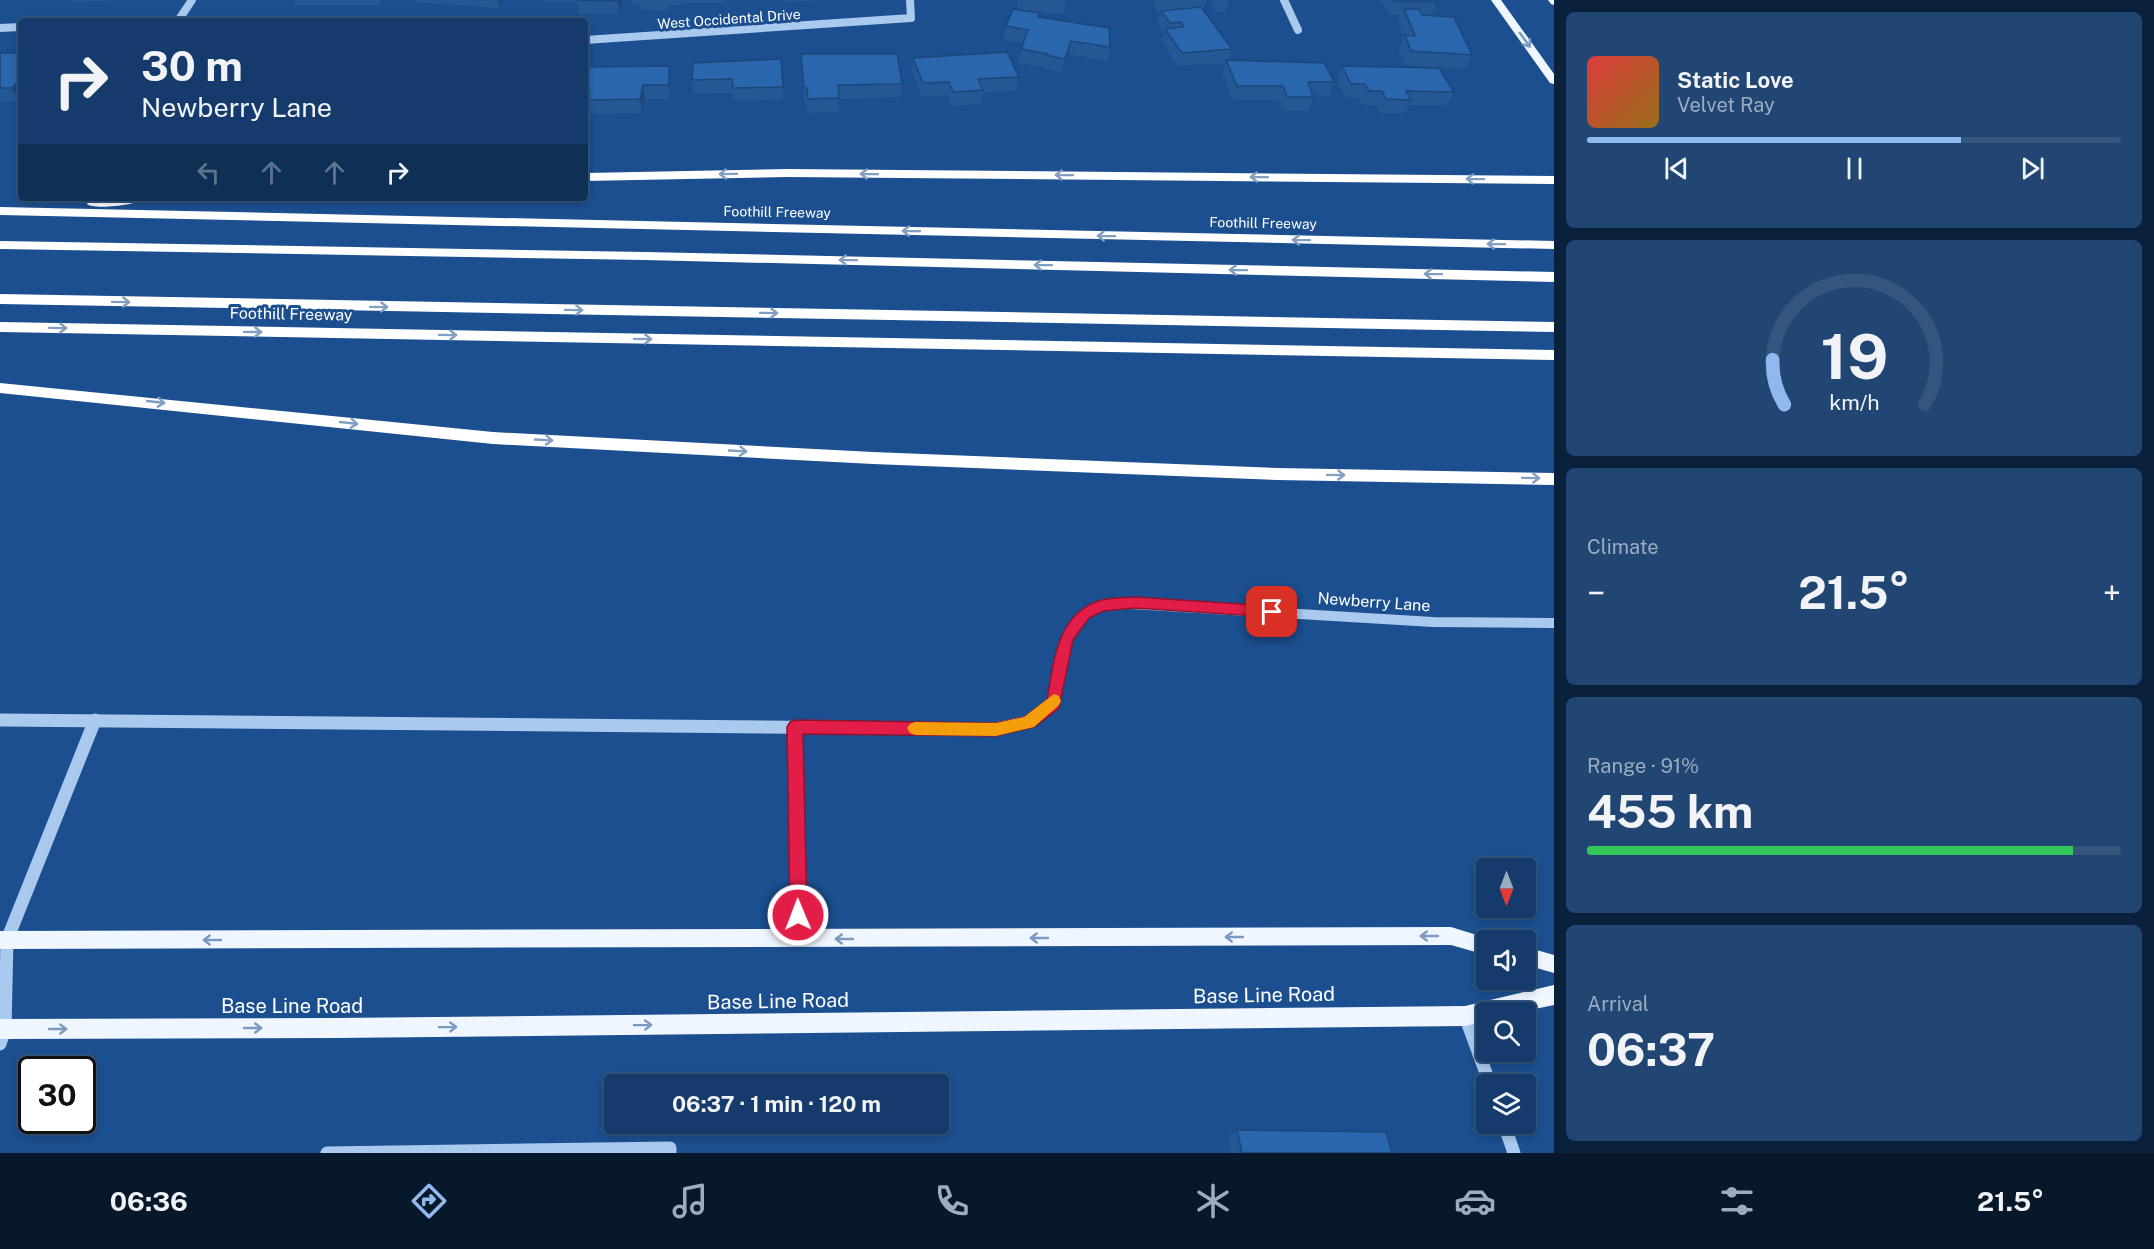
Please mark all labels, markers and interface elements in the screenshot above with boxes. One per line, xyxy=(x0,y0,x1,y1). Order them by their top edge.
street label: West Occidental Drive xyxy=(657,6,801,32)
one-way arrow xyxy=(1518,32,1531,48)
text: 30 m xyxy=(141,41,243,90)
icon: right xyxy=(42,42,120,120)
text: Static Love xyxy=(1677,67,1794,93)
text: Newberry Lane xyxy=(141,91,332,123)
text: Velvet Ray xyxy=(1677,93,1775,117)
icon: previous xyxy=(1660,152,1693,185)
icon: pause xyxy=(1838,152,1871,185)
icon: next xyxy=(2016,152,2049,185)
icon: left xyxy=(192,156,225,189)
icon: ahead xyxy=(255,156,288,189)
icon: ahead xyxy=(318,156,351,189)
icon: right xyxy=(381,156,414,189)
one-way arrow xyxy=(719,168,739,180)
one-way arrow xyxy=(859,168,879,179)
one-way arrow xyxy=(1054,169,1074,181)
one-way arrow xyxy=(1249,171,1269,183)
one-way arrow xyxy=(1465,173,1485,185)
street label: Foothill Freeway xyxy=(723,203,831,221)
street label: Foothill Freeway xyxy=(1209,214,1317,232)
one-way arrow xyxy=(901,226,921,237)
one-way arrow xyxy=(1096,230,1116,242)
one-way arrow xyxy=(1291,234,1311,246)
one-way arrow xyxy=(1486,238,1506,250)
one-way arrow xyxy=(838,254,858,266)
one-way arrow xyxy=(1033,259,1053,270)
one-way arrow xyxy=(1228,264,1248,275)
one-way arrow xyxy=(1423,268,1443,280)
one-way arrow xyxy=(111,296,131,308)
one-way arrow xyxy=(369,301,389,312)
street label: Foothill Freeway xyxy=(229,303,353,325)
one-way arrow xyxy=(564,304,584,315)
one-way arrow xyxy=(759,307,779,319)
text: 19 xyxy=(1820,320,1888,393)
one-way arrow xyxy=(48,322,68,334)
one-way arrow xyxy=(243,326,263,338)
one-way arrow xyxy=(438,329,458,341)
one-way arrow xyxy=(633,333,653,344)
text: km/h xyxy=(1829,391,1879,416)
one-way arrow xyxy=(145,397,165,408)
one-way arrow xyxy=(339,418,359,429)
one-way arrow xyxy=(533,435,553,446)
one-way arrow xyxy=(728,445,748,456)
one-way arrow xyxy=(1325,469,1345,481)
one-way arrow xyxy=(1520,473,1540,484)
text: Climate xyxy=(1587,535,1659,559)
text: 21.5° xyxy=(1798,566,1910,619)
text: − xyxy=(1587,574,1605,612)
text: + xyxy=(2103,574,2121,612)
pin xyxy=(1246,586,1297,637)
street label: Newberry Lane xyxy=(1317,589,1431,615)
icon: arrive xyxy=(1255,595,1288,628)
text: Range · 91% xyxy=(1587,754,1699,778)
text: 455 km xyxy=(1587,785,1753,838)
north arrow xyxy=(1476,858,1536,918)
map controls xyxy=(1476,858,1536,1134)
position arrow xyxy=(766,883,830,947)
one-way arrow xyxy=(1420,930,1440,942)
button: sound xyxy=(1476,930,1536,990)
one-way arrow xyxy=(1225,931,1245,943)
one-way arrow xyxy=(1030,932,1050,944)
one-way arrow xyxy=(835,933,855,944)
one-way arrow xyxy=(202,934,222,946)
street label: Base Line Road xyxy=(1193,982,1335,1008)
street label: Base Line Road xyxy=(707,988,849,1014)
text: Arrival xyxy=(1587,992,1649,1016)
street label: Base Line Road xyxy=(221,994,363,1018)
button: search xyxy=(1476,1002,1536,1062)
one-way arrow xyxy=(633,1019,653,1031)
one-way arrow xyxy=(438,1021,458,1033)
one-way arrow xyxy=(243,1022,263,1034)
one-way arrow xyxy=(48,1023,68,1035)
text: 06:37 xyxy=(1587,1023,1715,1076)
speed limit sign: 30 xyxy=(18,1056,96,1134)
button: layers xyxy=(1476,1074,1536,1134)
text: 06:37 · 1 min · 120 m xyxy=(672,1091,881,1117)
icon: directions xyxy=(408,1180,450,1222)
icon: music xyxy=(669,1180,711,1222)
icon: phone xyxy=(931,1180,973,1222)
icon: climate xyxy=(1192,1180,1234,1222)
icon: car xyxy=(1454,1180,1496,1222)
icon: filters xyxy=(1716,1180,1758,1222)
text: 06:36 xyxy=(110,1185,188,1217)
text: 21.5° xyxy=(1977,1185,2044,1217)

